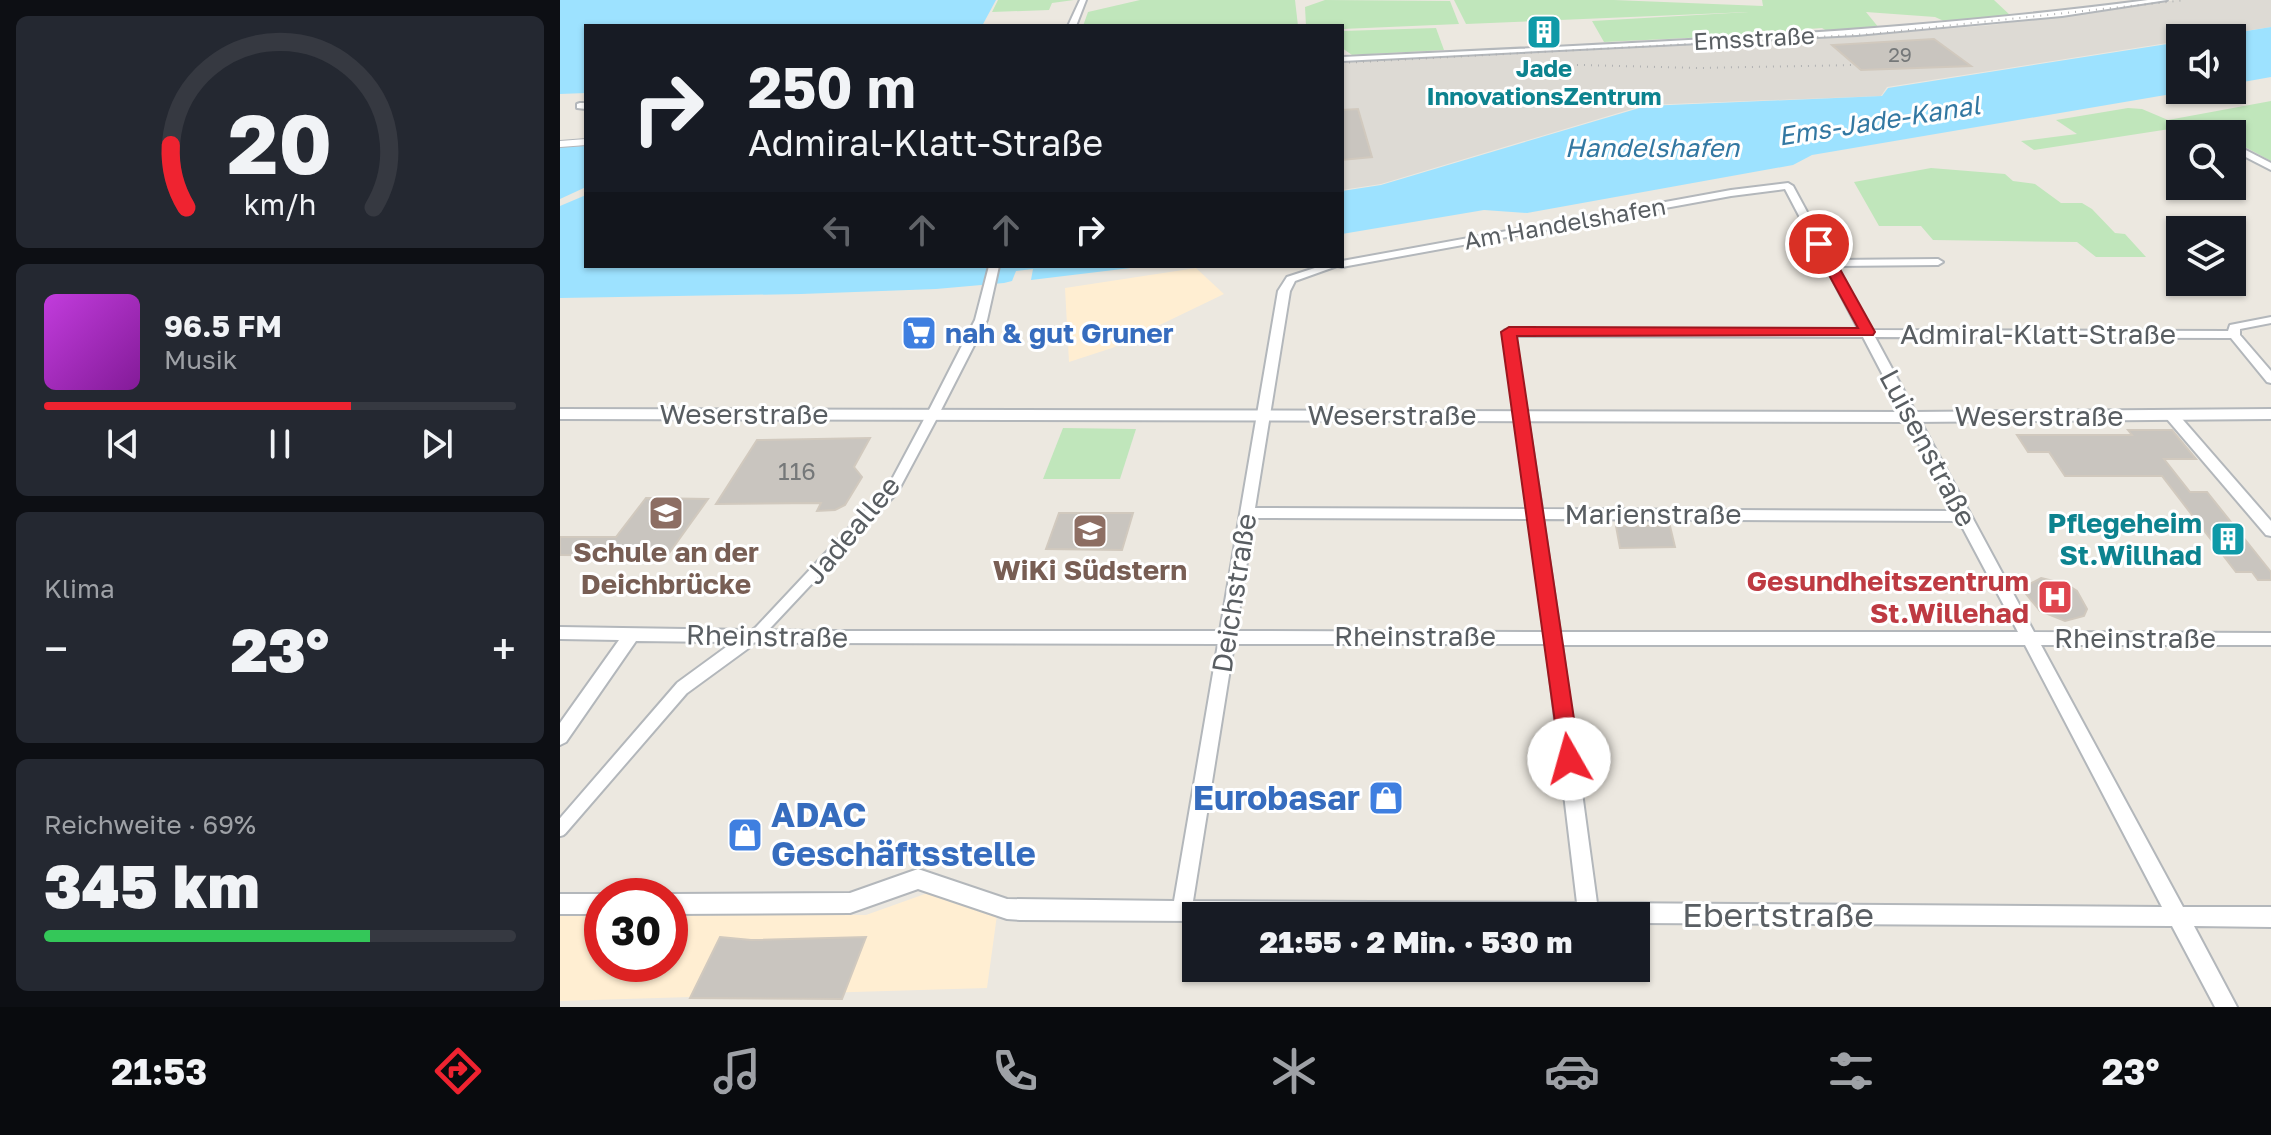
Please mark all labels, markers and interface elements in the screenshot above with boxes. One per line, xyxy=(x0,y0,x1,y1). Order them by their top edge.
building icon: Jade InnovationsZentrum xyxy=(1525,13,1563,51)
street label: Emsstraße xyxy=(1693,20,1815,55)
map controls xyxy=(2166,24,2246,296)
button: sound xyxy=(2166,24,2246,104)
house number: 29 xyxy=(1888,42,1912,66)
text: 250 m xyxy=(748,53,916,120)
place label: Jade InnovationsZentrum xyxy=(1427,53,1661,110)
icon: right xyxy=(616,56,720,160)
water label: Ems-Jade-Kanal xyxy=(1776,89,1984,152)
text: 20 xyxy=(228,91,332,191)
button: search xyxy=(2166,120,2246,200)
text: Admiral-Klatt-Straße xyxy=(748,121,1103,164)
water label: Handelshafen xyxy=(1565,132,1740,163)
text: km/h xyxy=(244,187,316,221)
street label: Am Handelshafen xyxy=(1462,190,1668,255)
icon: left xyxy=(816,208,860,252)
icon: ahead xyxy=(900,208,944,252)
icon: ahead xyxy=(984,208,1028,252)
icon: right xyxy=(1068,208,1112,252)
pin xyxy=(1785,210,1853,278)
button: layers xyxy=(2166,216,2246,296)
icon: arrive xyxy=(1797,222,1841,266)
text: 96.5 FM xyxy=(164,308,282,344)
supermarket icon: nah & gut Gruner xyxy=(900,314,938,352)
place label: nah & gut Gruner xyxy=(945,316,1174,349)
street label: Admiral-Klatt-Straße xyxy=(1900,317,2176,350)
text: Musik xyxy=(164,344,238,375)
street label: Luisenstraße xyxy=(1873,364,1984,532)
street label: Weserstraße xyxy=(660,397,828,430)
street label: Weserstraße xyxy=(1308,398,1476,431)
street label: Weserstraße xyxy=(1955,399,2123,432)
icon: previous xyxy=(101,422,145,466)
icon: pause xyxy=(258,422,302,466)
icon: next xyxy=(415,422,459,466)
house number: 116 xyxy=(778,456,816,485)
street label: Jadeallee xyxy=(797,469,906,590)
school or university icon: Schule an der Deichbrücke xyxy=(647,494,685,532)
street label: Marienstraße xyxy=(1565,497,1741,530)
place label: Pflegeheim St.Willhad xyxy=(2048,506,2202,571)
street label: Deichstraße xyxy=(1205,511,1262,675)
school or university icon: WiKi Südstern xyxy=(1071,512,1109,550)
building icon: Pflegeheim St.Willhad xyxy=(2209,520,2247,558)
place label: Schule an der Deichbrücke xyxy=(573,535,759,600)
place label: WiKi Südstern xyxy=(993,553,1187,586)
place label: Gesundheitszentrum St.Willehad xyxy=(1746,564,2029,629)
text: Klima xyxy=(44,573,115,604)
hospital icon: Gesundheitszentrum St.Willehad xyxy=(2036,578,2074,616)
text: 23° xyxy=(231,613,329,685)
street label: Rheinstraße xyxy=(686,618,848,653)
street label: Rheinstraße xyxy=(1334,619,1496,652)
street label: Rheinstraße xyxy=(2054,621,2216,654)
text: − xyxy=(44,622,68,675)
text: + xyxy=(492,622,516,675)
position arrow xyxy=(1527,717,1611,801)
place label: Eurobasar xyxy=(1193,777,1360,817)
shop icon: Eurobasar xyxy=(1367,779,1405,817)
place label: ADAC Geschäftsstelle xyxy=(771,794,1036,873)
text: Reichweite · 69% xyxy=(44,809,256,840)
shop icon: ADAC Geschäftsstelle xyxy=(726,816,764,854)
text: 345 km xyxy=(44,849,260,921)
speed limit sign: 30 xyxy=(584,878,688,982)
street label: Ebertstraße xyxy=(1682,894,1874,934)
text: 21:55 · 2 Min. · 530 m xyxy=(1260,924,1572,960)
icon: directions xyxy=(430,1043,486,1099)
icon: music xyxy=(709,1043,765,1099)
icon: phone xyxy=(987,1043,1043,1099)
icon: climate xyxy=(1266,1043,1322,1099)
icon: car xyxy=(1544,1043,1600,1099)
icon: filters xyxy=(1823,1043,1879,1099)
text: 21:53 xyxy=(111,1050,207,1093)
text: 23° xyxy=(2102,1050,2160,1093)

